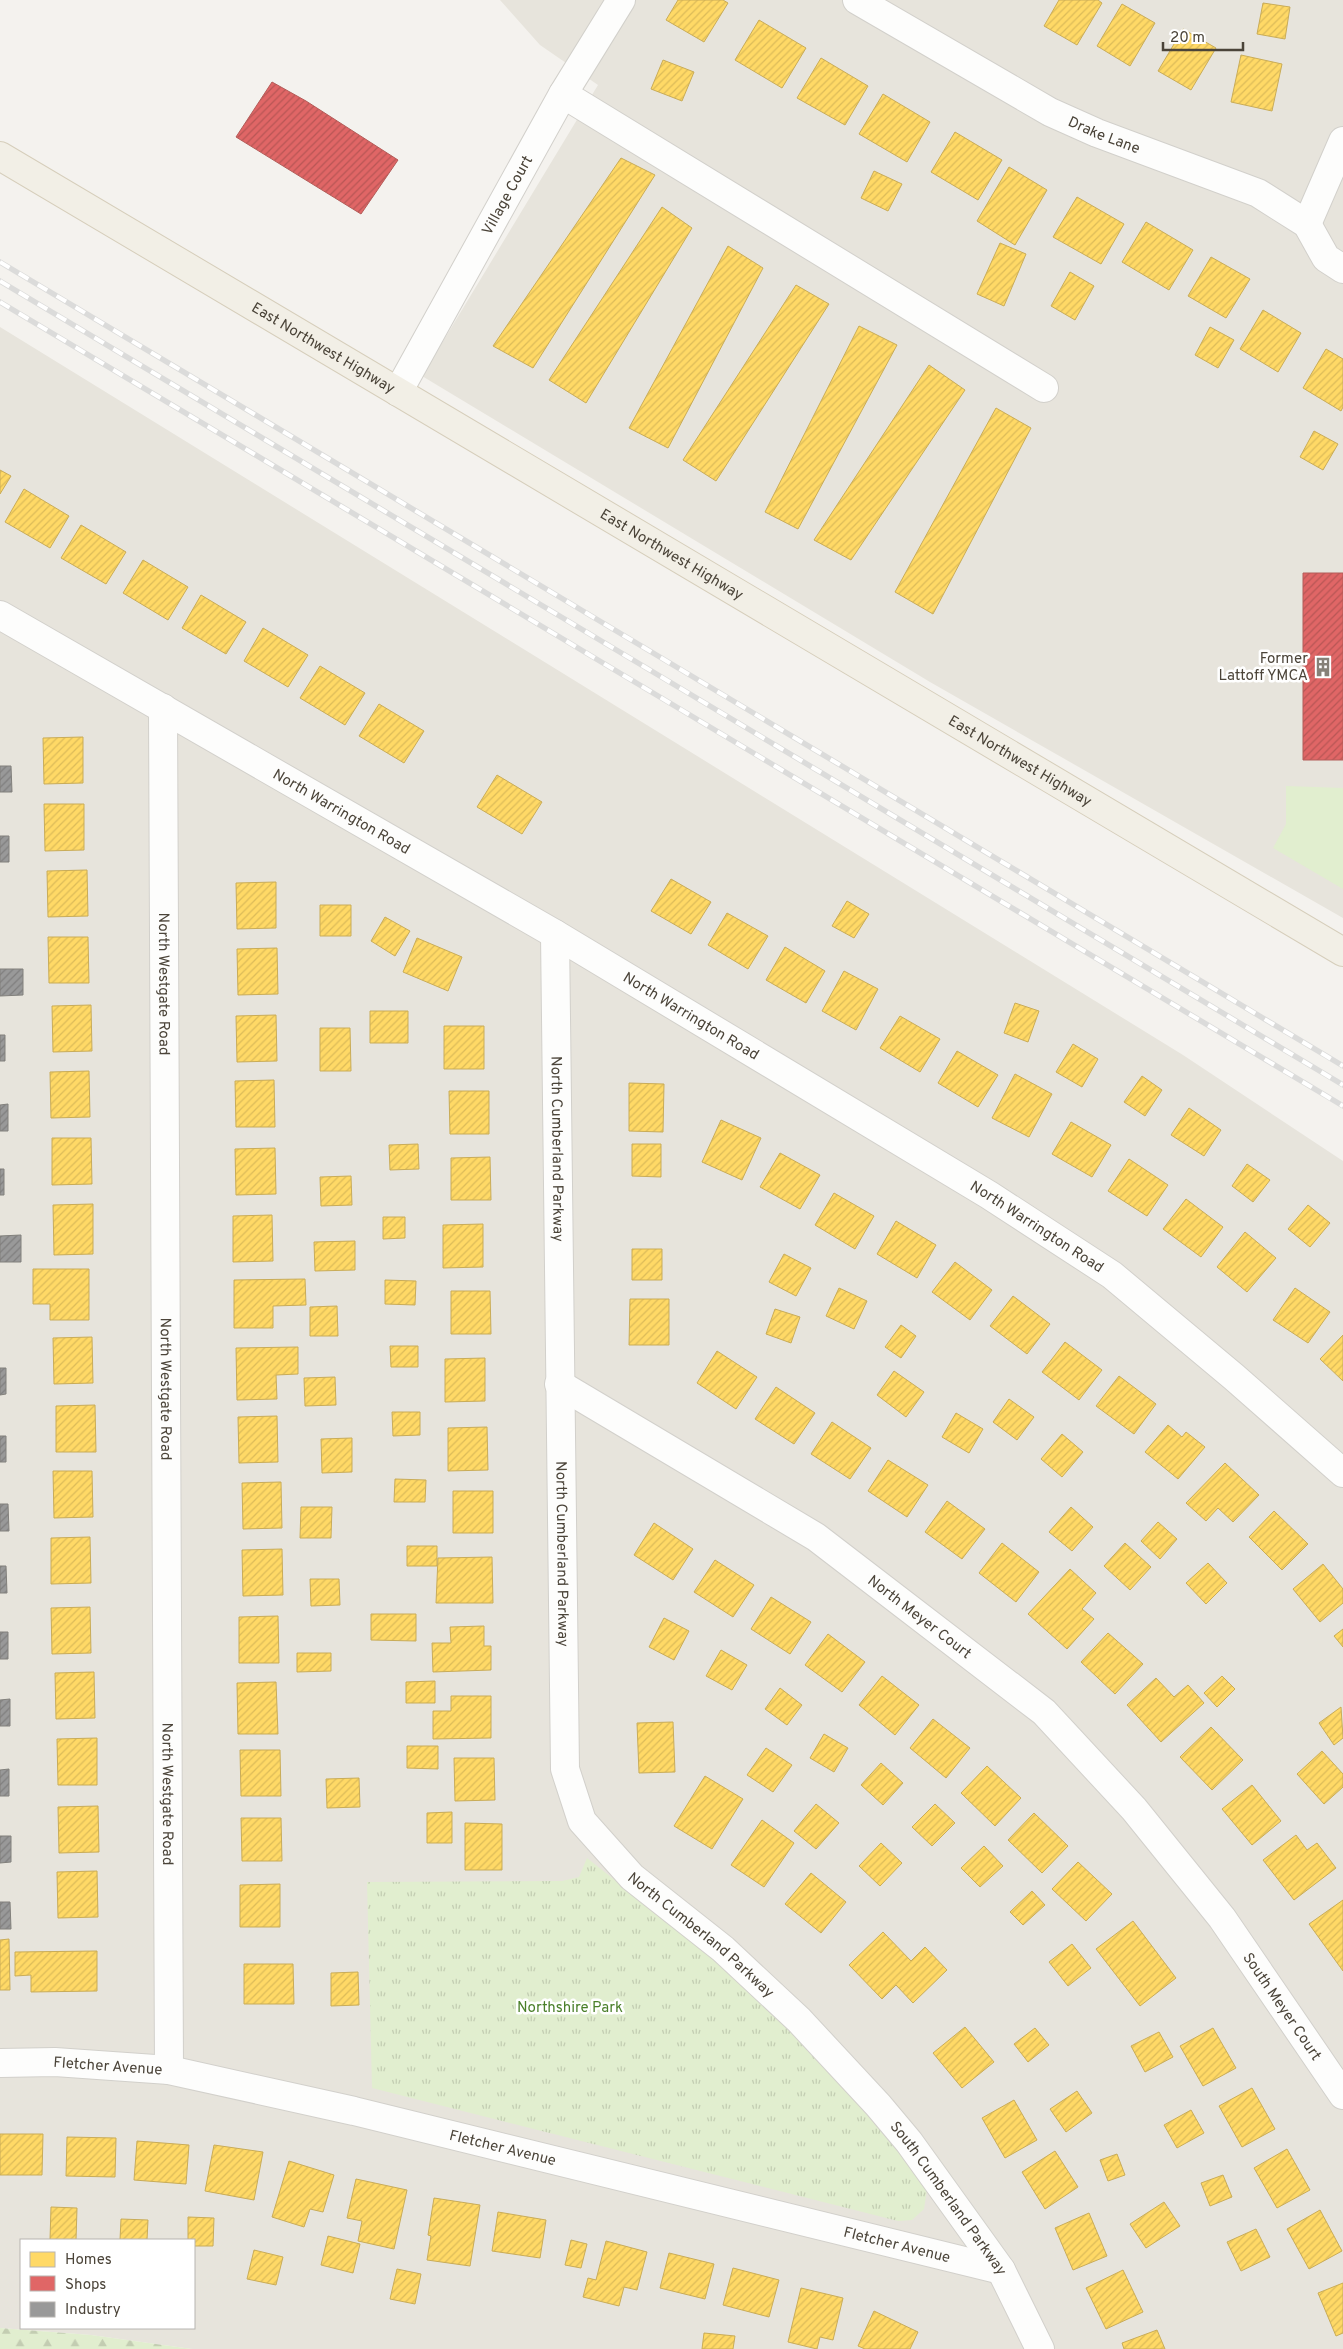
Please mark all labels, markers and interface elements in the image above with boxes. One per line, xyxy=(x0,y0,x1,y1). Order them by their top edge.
scale bar xyxy=(1163,20,1243,52)
text: 20 m xyxy=(1170,29,1205,48)
street label: Drake Lane xyxy=(1065,113,1142,159)
street label: Village Court xyxy=(479,153,538,239)
street label: East Northwest Highway xyxy=(247,299,398,399)
street label: East Northwest Highway xyxy=(596,506,746,605)
place label: Former Lattoff YMCA xyxy=(1219,650,1308,686)
building icon: Former Lattoff YMCA xyxy=(1312,656,1334,678)
street label: East Northwest Highway xyxy=(944,712,1095,812)
street label: North Warrington Road xyxy=(269,766,413,860)
street label: North Westgate Road xyxy=(153,913,173,1055)
street label: North Warrington Road xyxy=(619,969,762,1065)
street label: North Cumberland Parkway xyxy=(545,1056,567,1242)
street label: North Warrington Road xyxy=(966,1178,1107,1278)
street label: North Westgate Road xyxy=(155,1318,174,1460)
street label: North Cumberland Parkway xyxy=(550,1461,572,1647)
street label: North Meyer Court xyxy=(863,1572,975,1664)
street label: North Westgate Road xyxy=(156,1723,176,1865)
street label: North Cumberland Parkway xyxy=(623,1869,778,2003)
street label: South Meyer Court xyxy=(1238,1950,1325,2065)
park label: Northshire Park xyxy=(517,1999,623,2018)
street label: Fletcher Avenue xyxy=(53,2054,163,2081)
street label: South Cumberland Parkway xyxy=(885,2118,1010,2279)
street label: Fletcher Avenue xyxy=(447,2127,558,2171)
street label: Fletcher Avenue xyxy=(841,2224,952,2268)
legend xyxy=(20,2239,195,2329)
text: Homes xyxy=(65,2251,112,2270)
text: Shops xyxy=(65,2276,106,2295)
text: Industry xyxy=(65,2301,121,2320)

